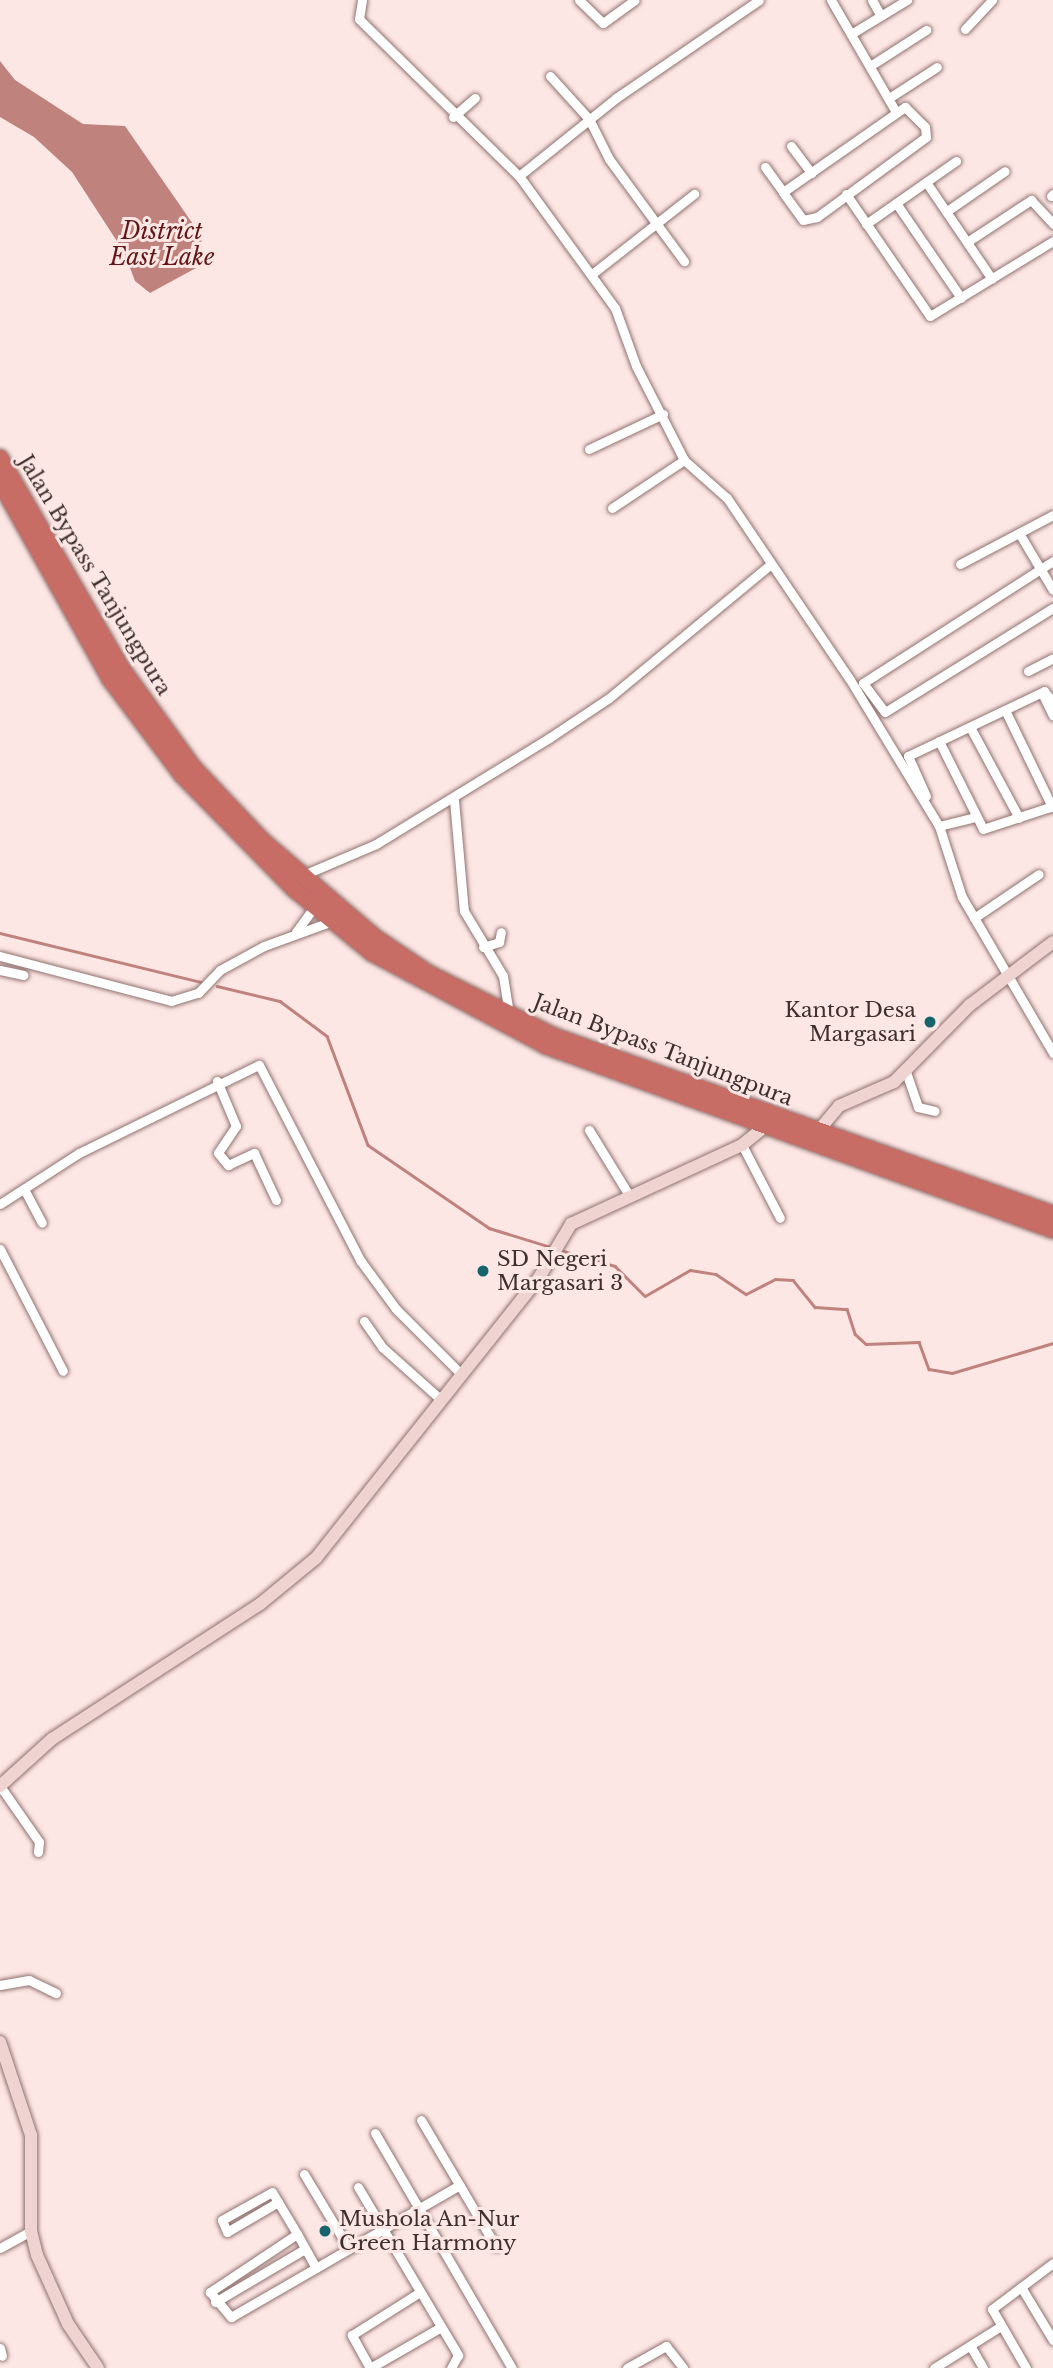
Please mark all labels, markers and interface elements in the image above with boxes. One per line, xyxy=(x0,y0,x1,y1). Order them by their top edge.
water label: District East Lake xyxy=(109,217,215,271)
street label: Jalan Bypass Tanjungpura xyxy=(13,450,177,700)
street label: Jalan Bypass Tanjungpura xyxy=(529,989,797,1111)
place label: Kantor Desa Margasari xyxy=(784,997,916,1047)
marker: Kantor Desa Margasari xyxy=(922,1014,938,1030)
place label: SD Negeri Margasari 3 xyxy=(497,1246,623,1296)
marker: SD Negeri Margasari 3 xyxy=(475,1263,491,1279)
place label: Mushola An-Nur Green Harmony xyxy=(339,2206,520,2256)
marker: Mushola An-Nur Green Harmony xyxy=(317,2223,333,2239)

